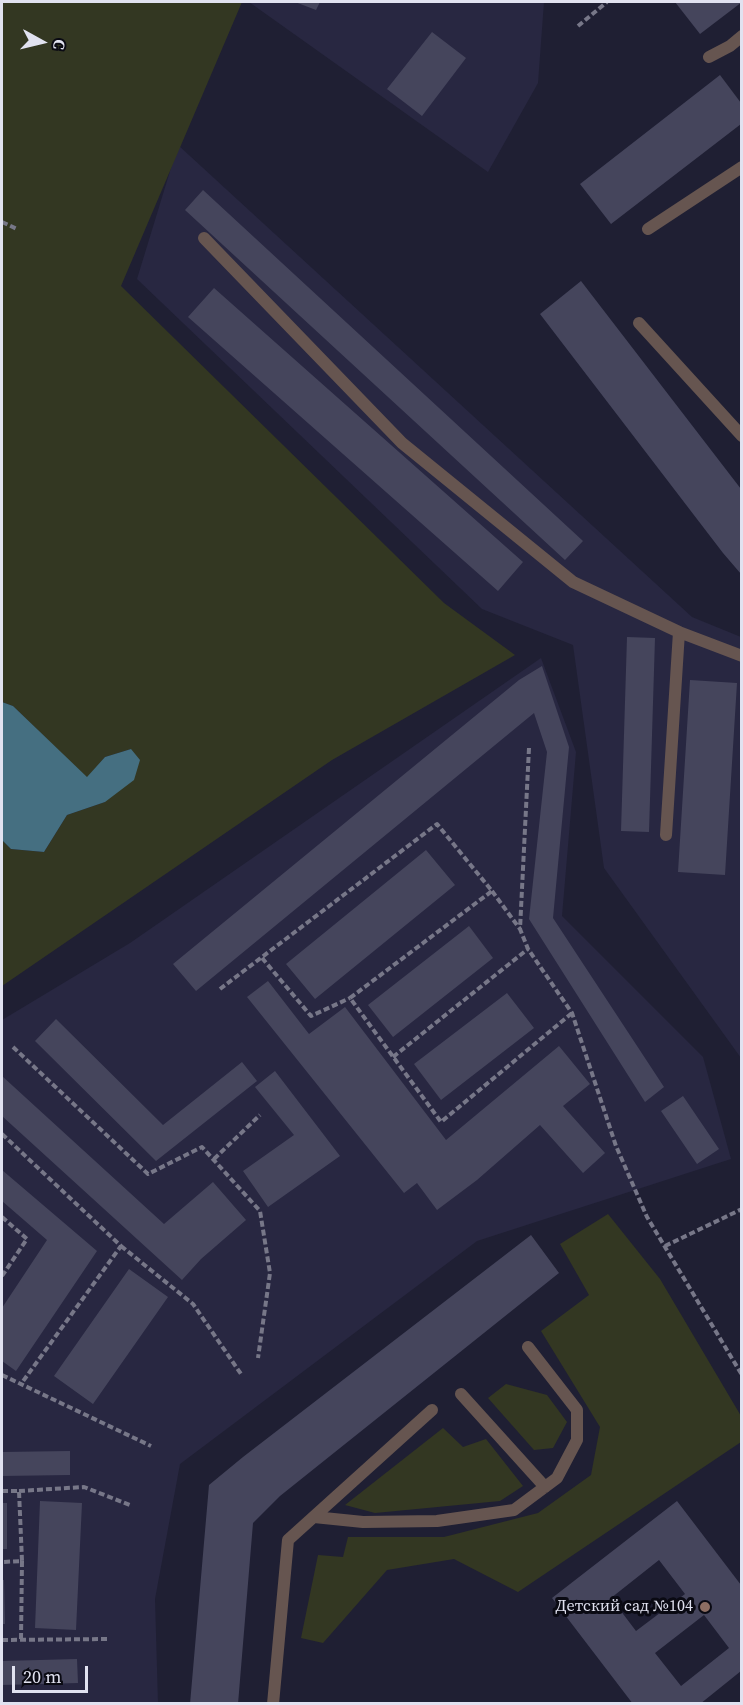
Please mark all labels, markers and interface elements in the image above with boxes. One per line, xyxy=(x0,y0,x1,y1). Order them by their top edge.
north arrow xyxy=(12,12,72,72)
text: С xyxy=(48,38,71,51)
place label: Детский сад №104 xyxy=(556,1597,693,1617)
marker: Детский сад №104 xyxy=(698,1600,712,1614)
scale bar xyxy=(15,1654,92,1692)
text: 20 m xyxy=(23,1664,61,1689)

